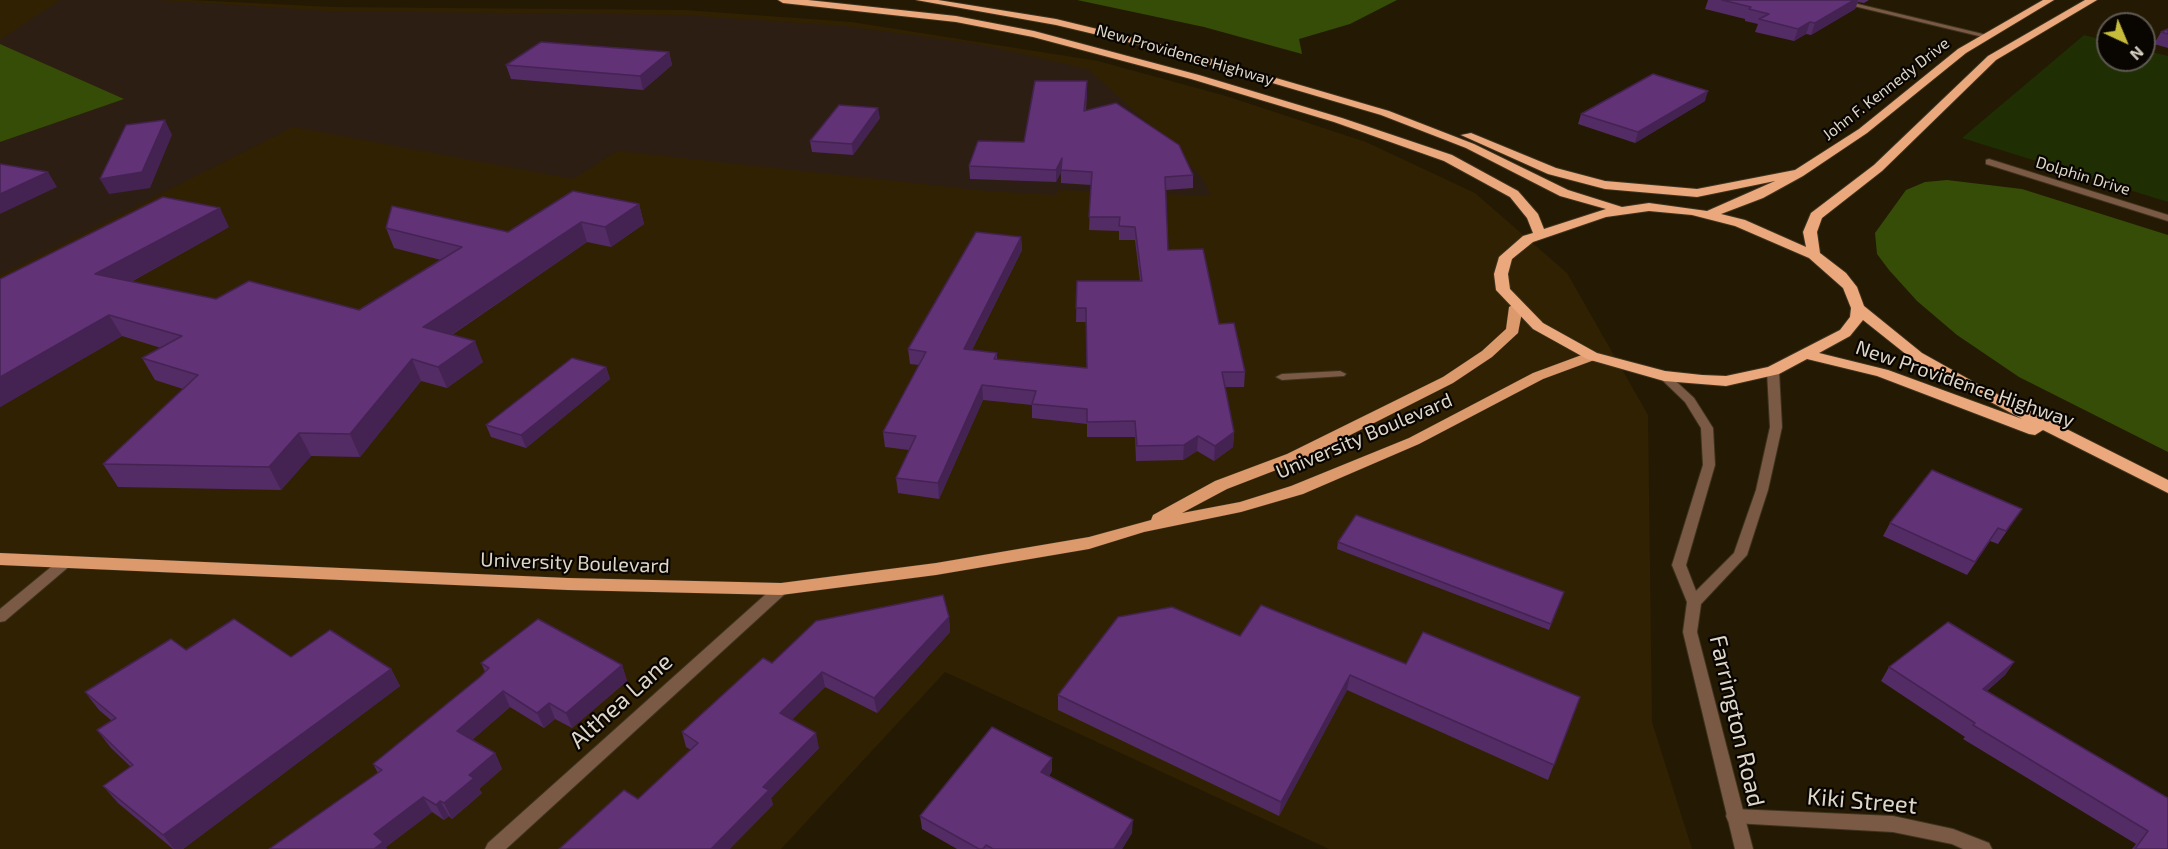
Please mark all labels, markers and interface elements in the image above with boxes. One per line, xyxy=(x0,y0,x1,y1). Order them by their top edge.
north arrow xyxy=(2096,12,2156,72)
street label: New Providence Highway xyxy=(1094,20,1276,90)
street label: John F. Kennedy Drive xyxy=(1819,34,1953,144)
text: N xyxy=(2127,43,2148,65)
street label: Dolphin Drive xyxy=(2033,153,2133,199)
street label: New Providence Highway xyxy=(1852,335,2078,433)
street label: University Boulevard xyxy=(1272,388,1456,484)
street label: University Boulevard xyxy=(480,548,670,578)
street label: Farrington Road xyxy=(1703,632,1771,810)
street label: Althea Lane xyxy=(564,647,678,755)
street label: Kiki Street xyxy=(1806,782,1918,820)

